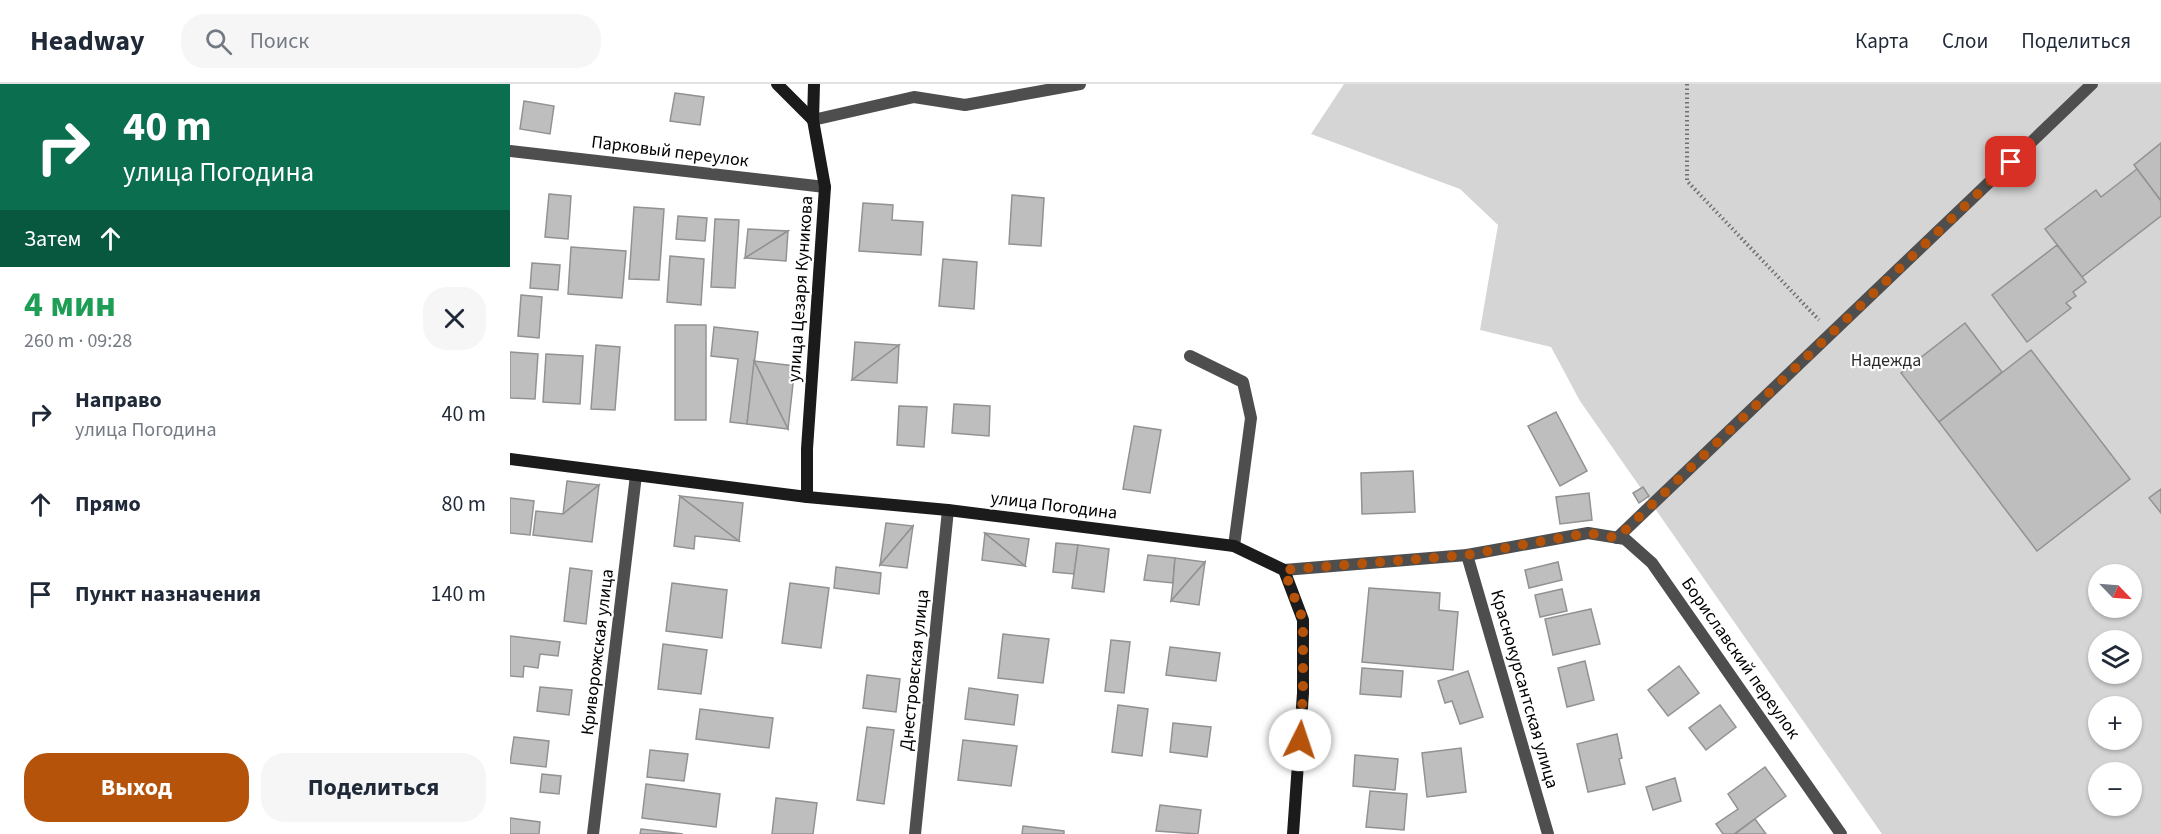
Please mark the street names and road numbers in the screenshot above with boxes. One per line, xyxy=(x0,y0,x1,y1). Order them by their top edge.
street label: Парковый переулок xyxy=(590,129,750,174)
street label: улица Цезаря Куникова xyxy=(782,195,819,383)
street label: улица Погодина xyxy=(989,485,1119,526)
street label: Криворожская улица xyxy=(575,567,620,737)
street label: Бориславский переулок xyxy=(1675,572,1806,744)
street label: Краснокурсантская улица xyxy=(1484,587,1565,791)
street label: Днестровская улица xyxy=(894,588,935,752)

